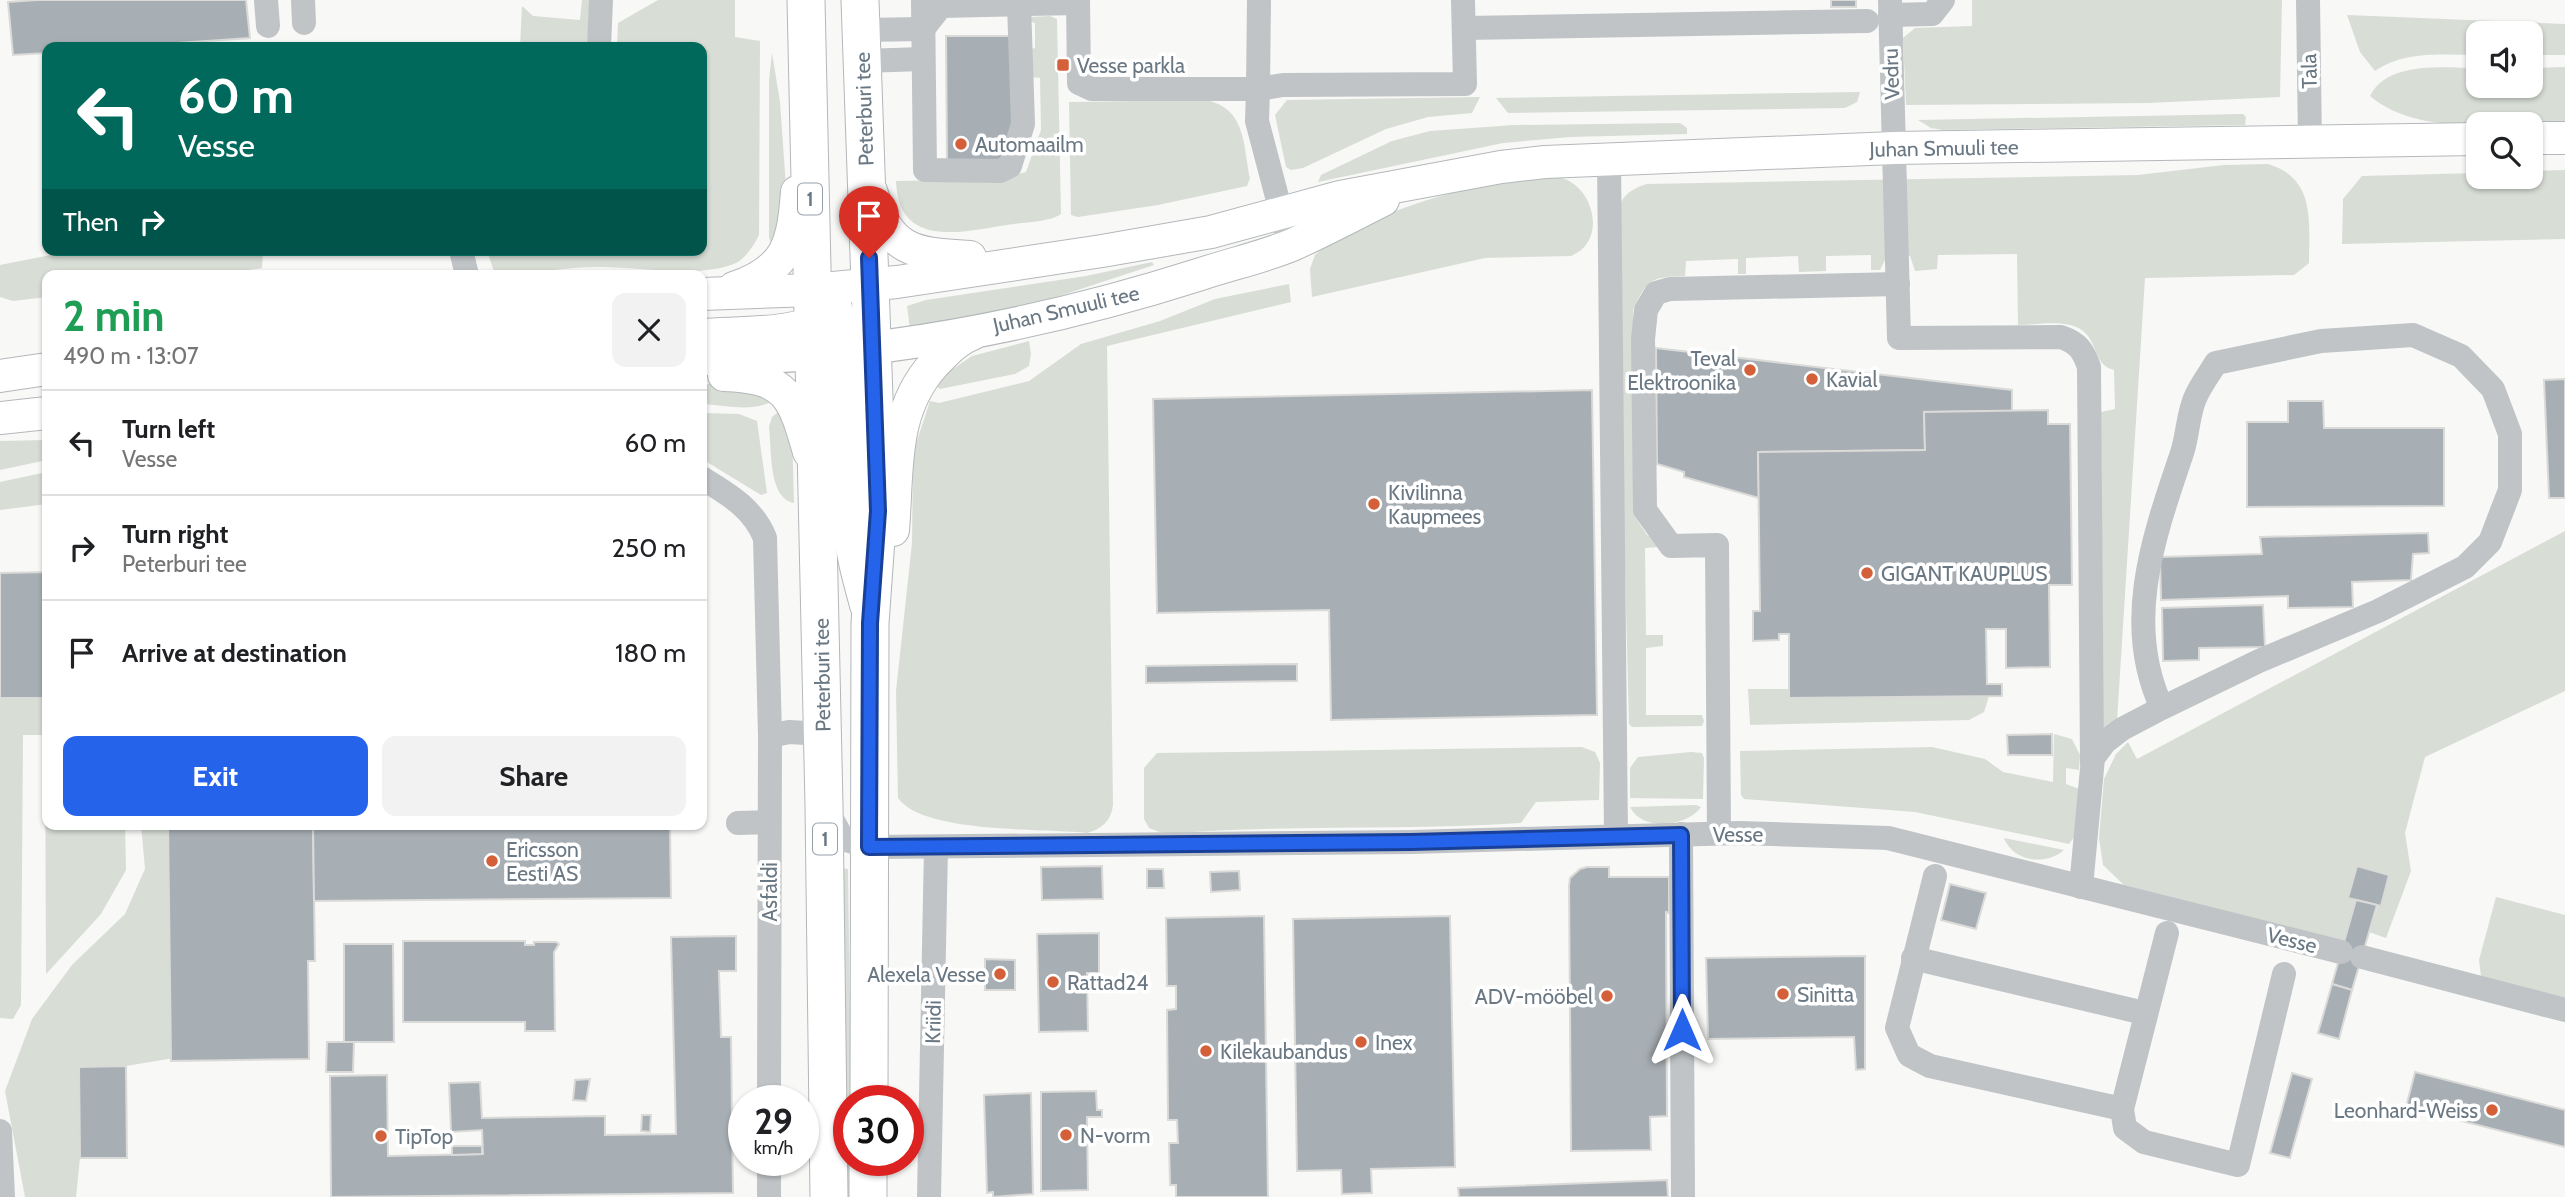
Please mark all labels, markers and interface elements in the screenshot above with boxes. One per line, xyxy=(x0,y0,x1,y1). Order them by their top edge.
map controls xyxy=(2466,21,2543,189)
button: sound xyxy=(2466,21,2543,98)
street label: Vedru xyxy=(1878,48,1904,100)
street label: Peterburi tee xyxy=(850,51,878,166)
place label: Vesse parkla xyxy=(1077,53,1185,78)
street label: Tala xyxy=(2296,53,2322,89)
marker: Vesse parkla xyxy=(1055,57,1071,73)
text: 60 m xyxy=(178,66,294,125)
icon: left xyxy=(63,70,154,161)
button: search xyxy=(2466,112,2543,189)
text: Vesse xyxy=(178,126,255,165)
place label: Automaailm xyxy=(975,132,1084,157)
street label: Juhan Smuuli tee xyxy=(1868,134,2019,162)
marker: Automaailm xyxy=(953,136,969,152)
road number: 1 xyxy=(798,183,822,214)
pin xyxy=(839,186,899,258)
icon: arrive xyxy=(850,197,888,235)
icon: right xyxy=(133,203,171,241)
text: Then xyxy=(63,206,119,238)
street label: Juhan Smuuli tee xyxy=(990,280,1142,338)
text: 2 min xyxy=(63,290,164,342)
button: close xyxy=(612,293,686,367)
text: 490 m · 13:07 xyxy=(63,342,199,370)
place label: Teval Elektroonika xyxy=(1627,346,1736,395)
marker: Teval Elektroonika xyxy=(1742,362,1758,378)
place label: Kavial xyxy=(1826,367,1877,392)
marker: Kavial xyxy=(1804,371,1820,387)
text: Turn left xyxy=(122,413,215,445)
icon: left xyxy=(63,424,101,462)
text: 60 m xyxy=(624,427,686,459)
text: Vesse xyxy=(122,445,177,473)
place label: Kivilinna Kaupmees xyxy=(1388,480,1482,529)
marker: Kivilinna Kaupmees xyxy=(1366,496,1382,512)
text: Turn right xyxy=(122,518,228,550)
icon: right xyxy=(63,529,101,567)
text: 250 m xyxy=(612,532,686,564)
text: Peterburi tee xyxy=(122,550,247,578)
place label: GIGANT KAUPLUS xyxy=(1881,561,2048,586)
marker: GIGANT KAUPLUS xyxy=(1859,565,1875,581)
street label: Peterburi tee xyxy=(809,618,835,732)
icon: arrive xyxy=(63,634,101,672)
text: Arrive at destination xyxy=(122,637,347,669)
text: 180 m xyxy=(615,637,686,669)
button: Exit xyxy=(63,736,368,816)
button: Share xyxy=(382,736,686,816)
street label: Vesse xyxy=(1713,822,1763,847)
road number: 1 xyxy=(813,824,837,854)
place label: Ericsson Eesti AS xyxy=(506,837,579,886)
marker: Ericsson Eesti AS xyxy=(484,853,500,869)
street label: Asfaldi xyxy=(757,862,782,922)
street label: Vesse xyxy=(2264,922,2320,958)
place label: Alexela Vesse xyxy=(867,962,986,987)
marker: Alexela Vesse xyxy=(992,966,1008,982)
place label: Rattad24 xyxy=(1067,970,1148,995)
marker: Rattad24 xyxy=(1045,974,1061,990)
place label: Sinitta xyxy=(1797,982,1854,1007)
place label: ADV-mööbel xyxy=(1475,984,1593,1009)
marker: Sinitta xyxy=(1775,986,1791,1002)
marker: ADV-mööbel xyxy=(1599,988,1615,1004)
position arrow xyxy=(1645,993,1719,1067)
street label: Kriidi xyxy=(920,1000,946,1044)
place label: Inex xyxy=(1375,1030,1413,1055)
marker: Inex xyxy=(1353,1034,1369,1050)
place label: Kilekaubandus xyxy=(1220,1039,1348,1064)
marker: Kilekaubandus xyxy=(1198,1043,1214,1059)
speed limit sign: 30 xyxy=(833,1085,924,1176)
place label: Leonhard-Weiss xyxy=(2334,1098,2478,1123)
text: 29 xyxy=(754,1100,793,1143)
marker: Leonhard-Weiss xyxy=(2484,1102,2500,1118)
place label: N-vorm xyxy=(1080,1123,1150,1148)
place label: TipTop xyxy=(395,1124,453,1149)
marker: N-vorm xyxy=(1058,1127,1074,1143)
marker: TipTop xyxy=(373,1128,389,1144)
text: km/h xyxy=(754,1137,793,1159)

